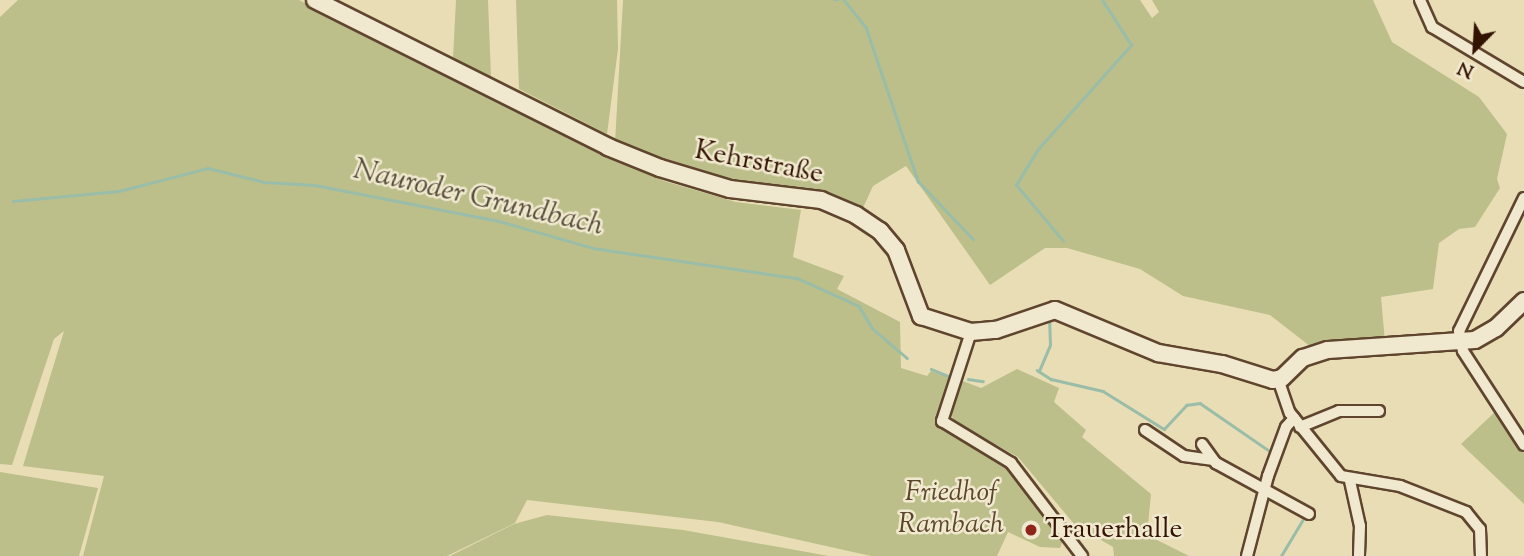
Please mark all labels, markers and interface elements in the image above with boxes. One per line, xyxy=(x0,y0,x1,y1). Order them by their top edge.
north arrow xyxy=(1440,14,1510,84)
text: N xyxy=(1454,53,1479,84)
street label: Kehrstraße xyxy=(692,134,826,192)
water label: Nauroder Grundbach xyxy=(350,153,606,245)
park label: Friedhof Rambach xyxy=(898,476,1004,542)
place label: Trauerhalle xyxy=(1045,513,1183,547)
marker: Trauerhalle xyxy=(1023,522,1039,538)

